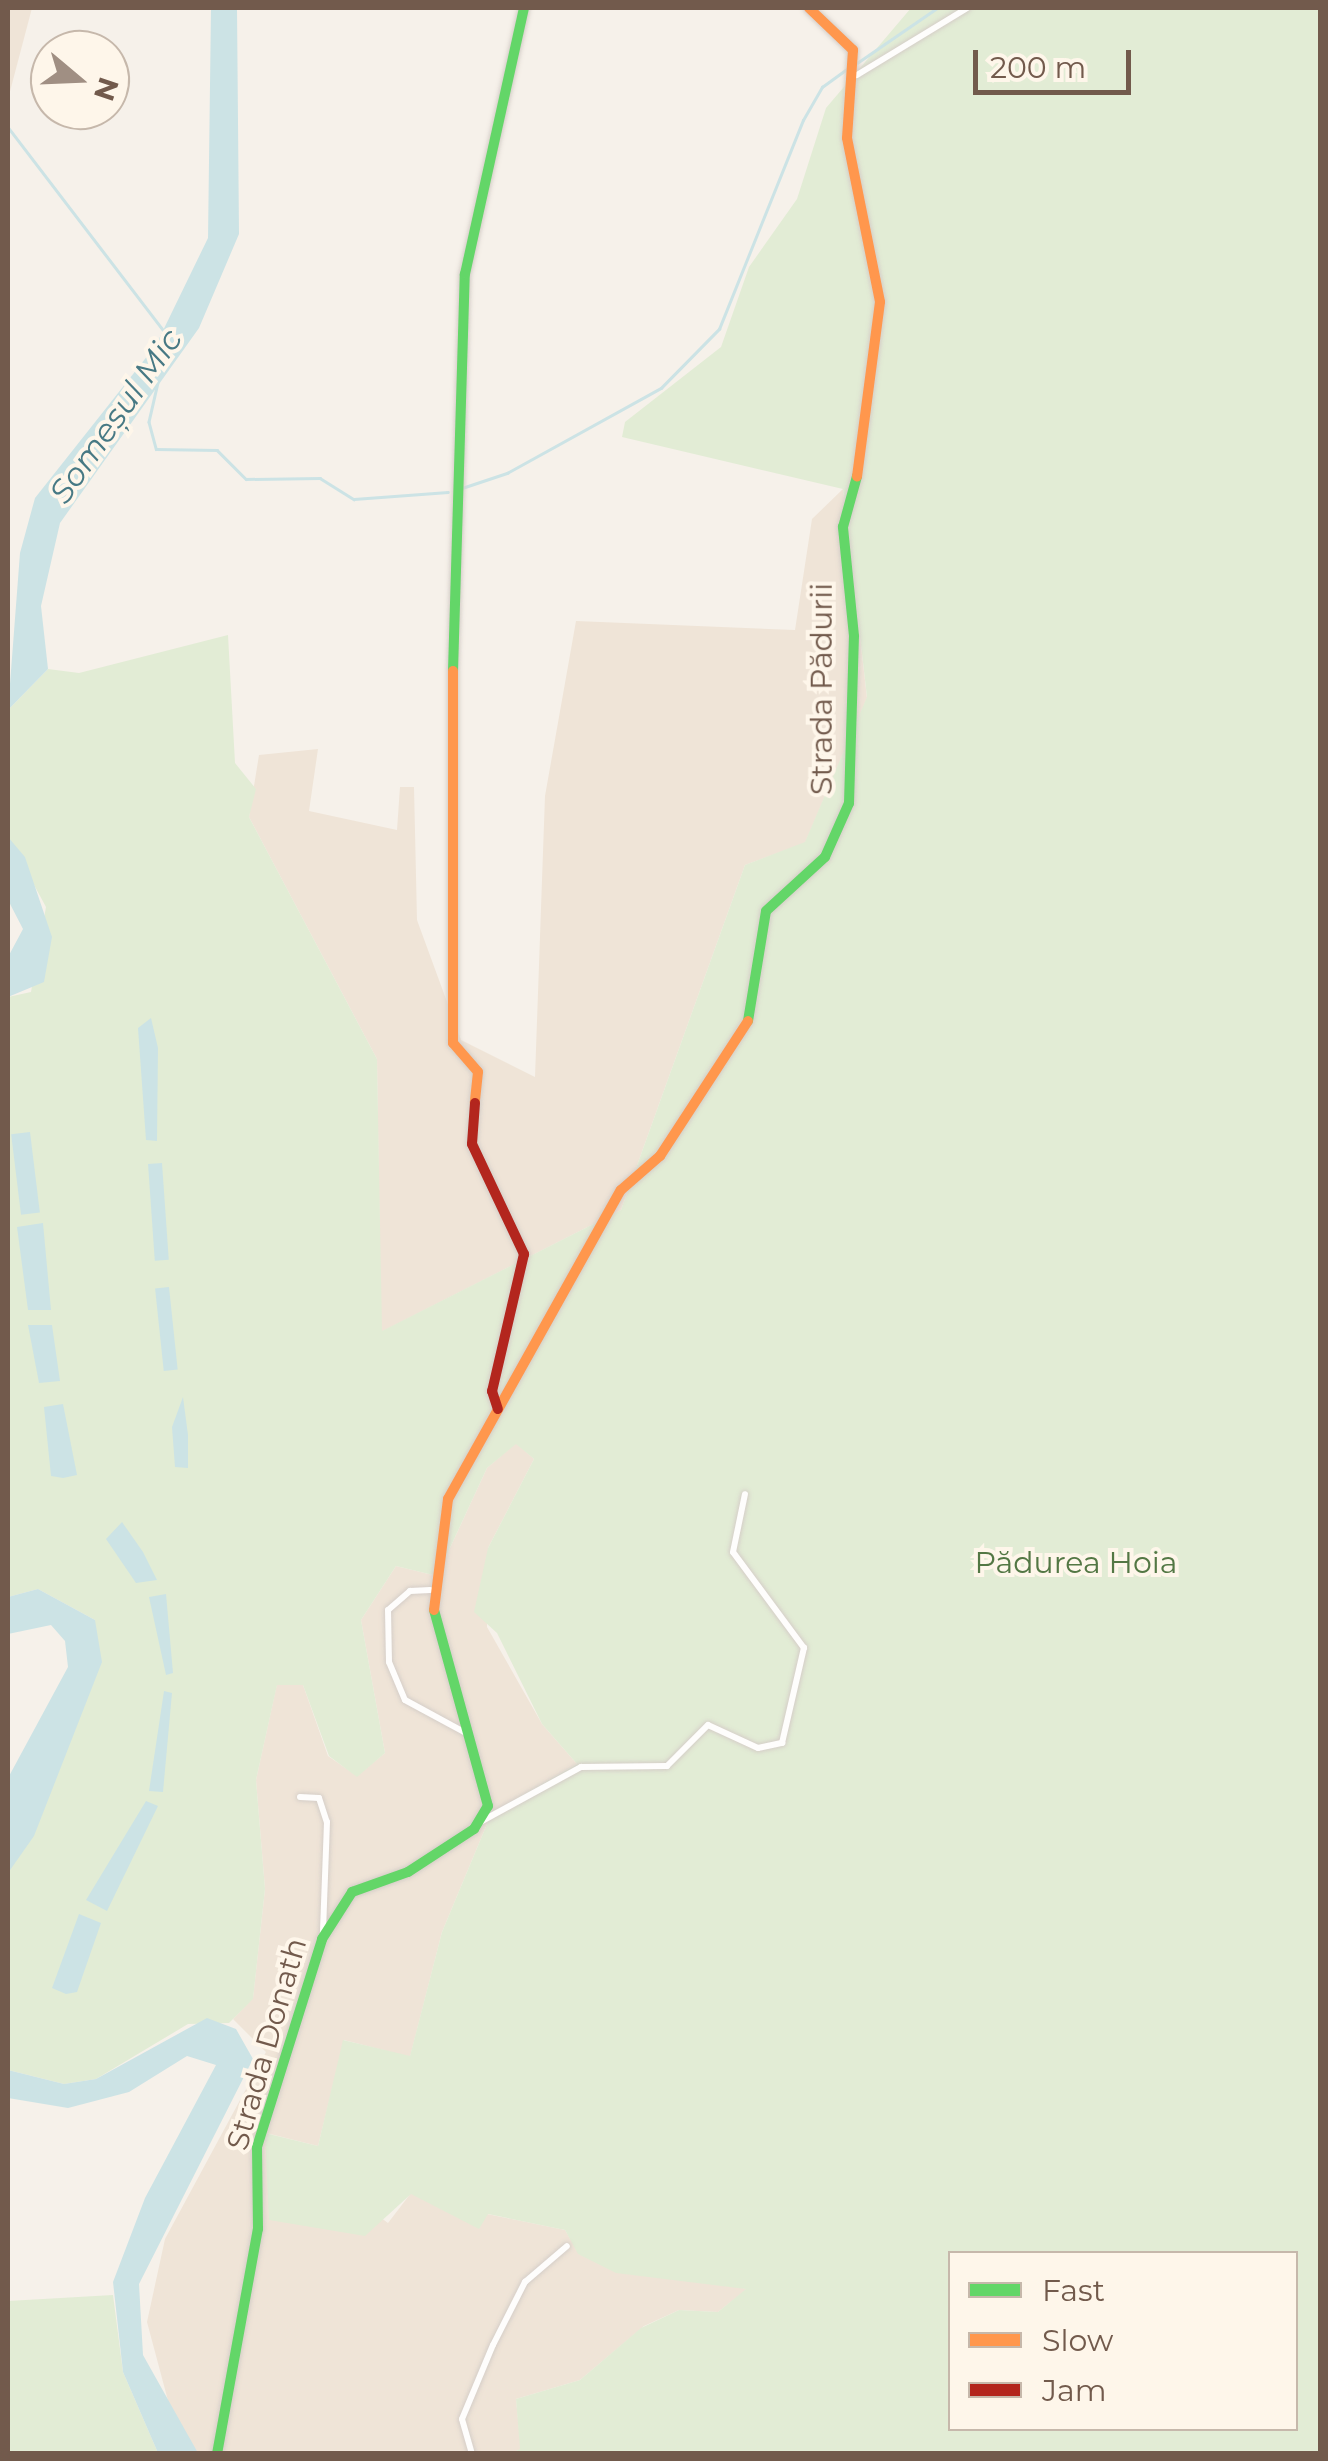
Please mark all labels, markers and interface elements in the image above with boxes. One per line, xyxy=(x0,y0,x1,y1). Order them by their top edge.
north arrow xyxy=(30,30,130,130)
scale bar xyxy=(978,30,1136,92)
text: 200 m xyxy=(990,49,1086,86)
text: N xyxy=(87,73,126,105)
water label: Someșul Mic xyxy=(42,321,190,511)
street label: Strada Pădurii xyxy=(804,583,840,795)
park label: Pădurea Hoia xyxy=(974,1545,1178,1581)
street label: Strada Donath xyxy=(220,1934,314,2154)
legend xyxy=(948,2251,1298,2431)
text: Fast xyxy=(1042,2272,1105,2309)
text: Slow xyxy=(1042,2322,1113,2359)
text: Jam xyxy=(1042,2372,1107,2409)

